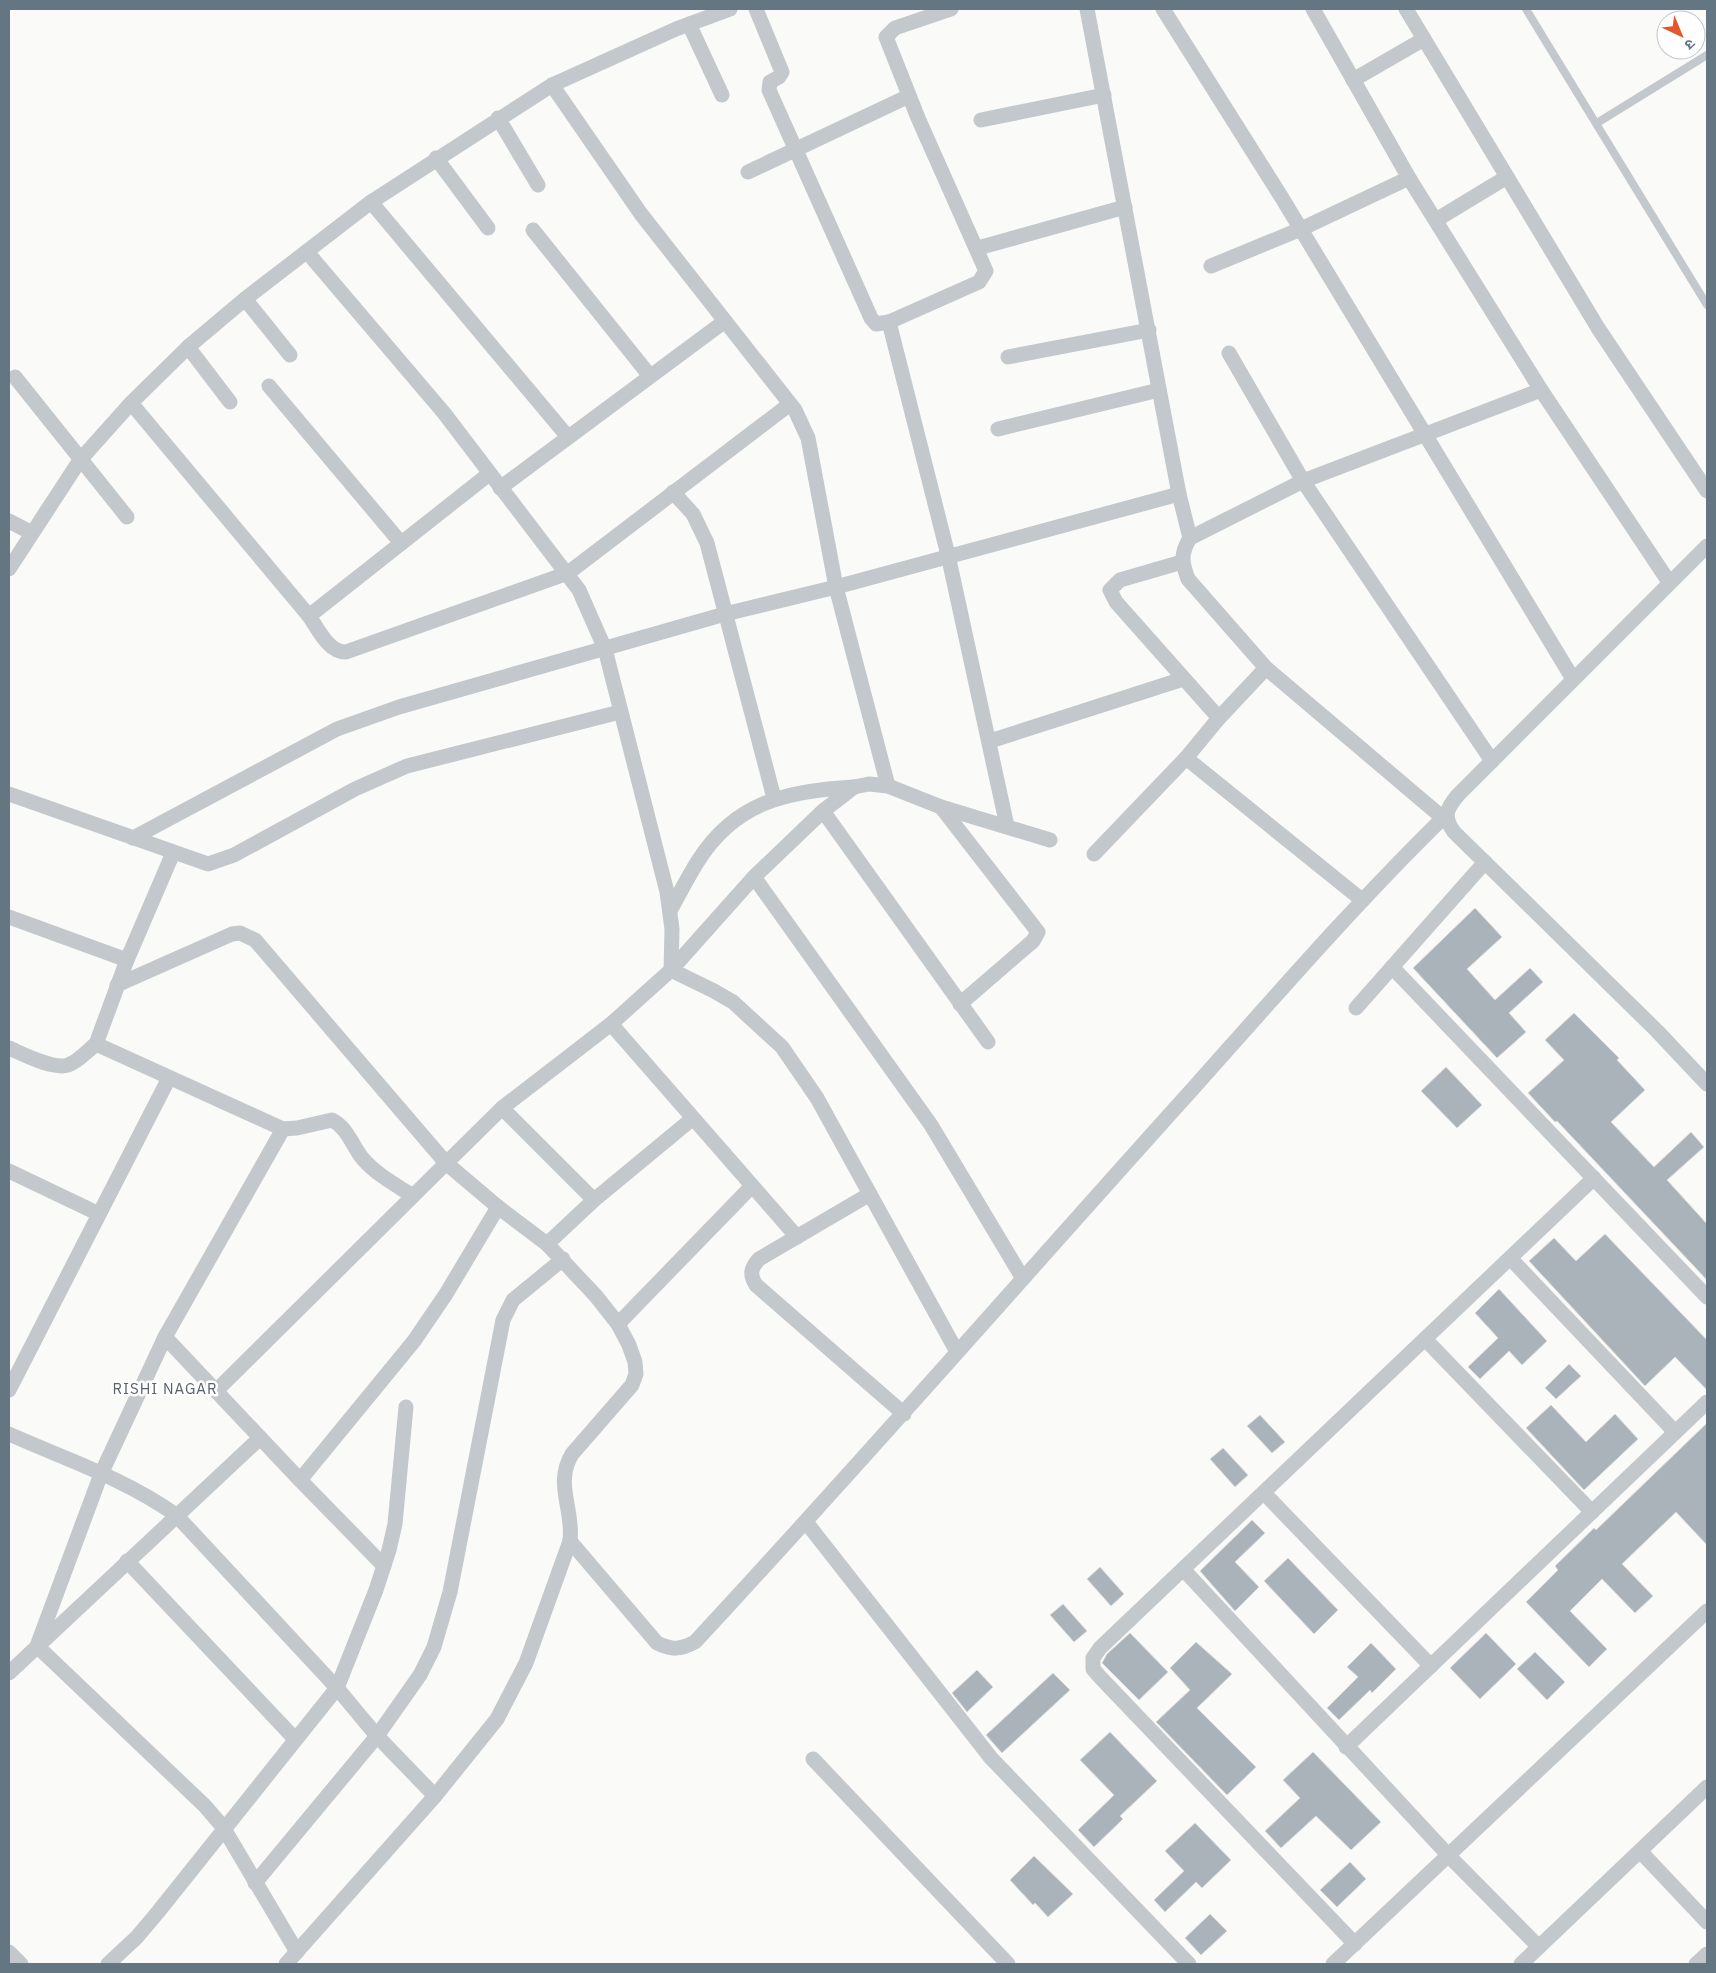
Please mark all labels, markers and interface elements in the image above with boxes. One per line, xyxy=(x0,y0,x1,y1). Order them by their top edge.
north arrow xyxy=(1656,10,1706,60)
text: उ xyxy=(1680,35,1699,54)
district label: RISHI NAGAR xyxy=(112,1379,218,1398)

